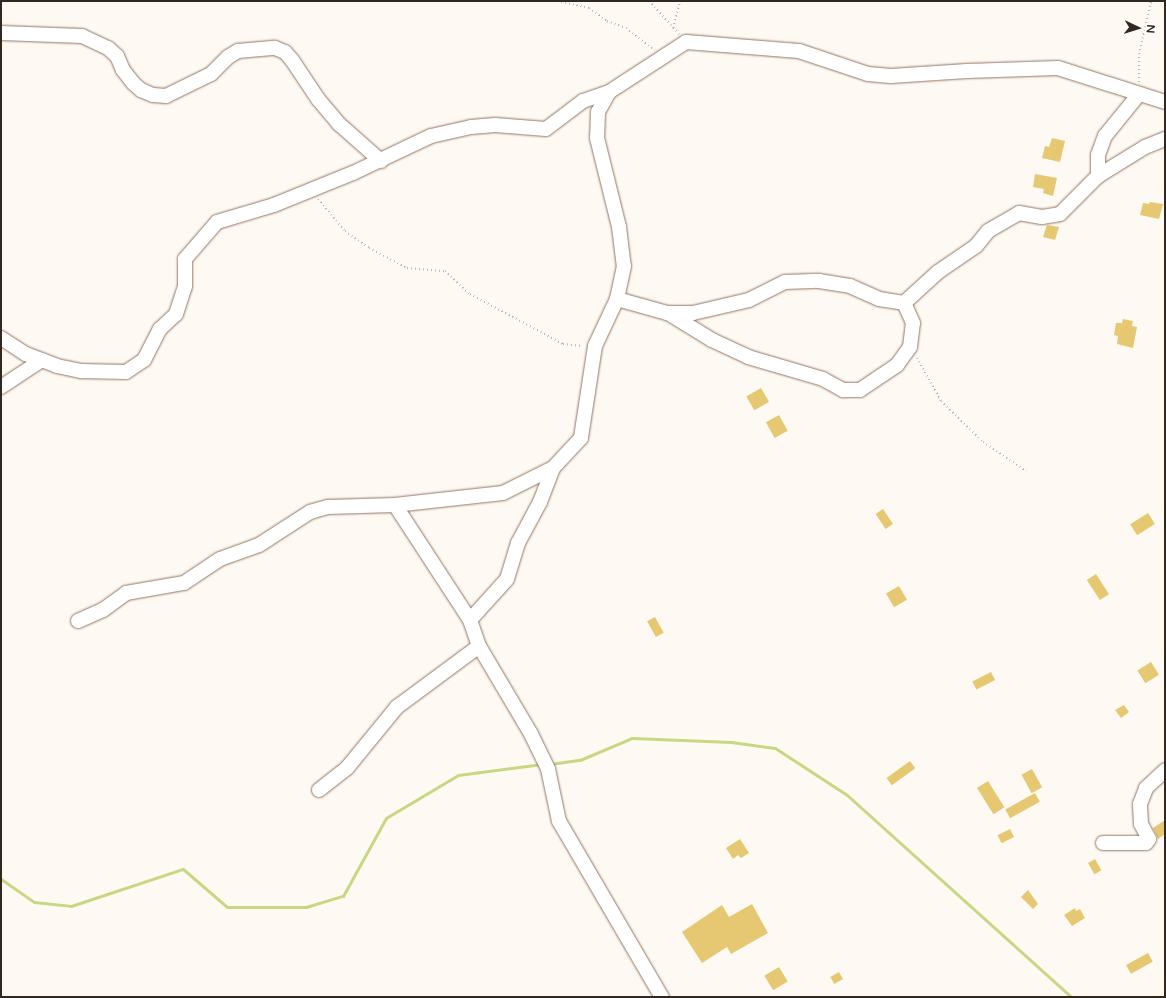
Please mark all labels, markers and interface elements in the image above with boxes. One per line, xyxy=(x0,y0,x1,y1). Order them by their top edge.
north arrow xyxy=(1118,8,1158,48)
text: N xyxy=(1144,24,1157,34)

